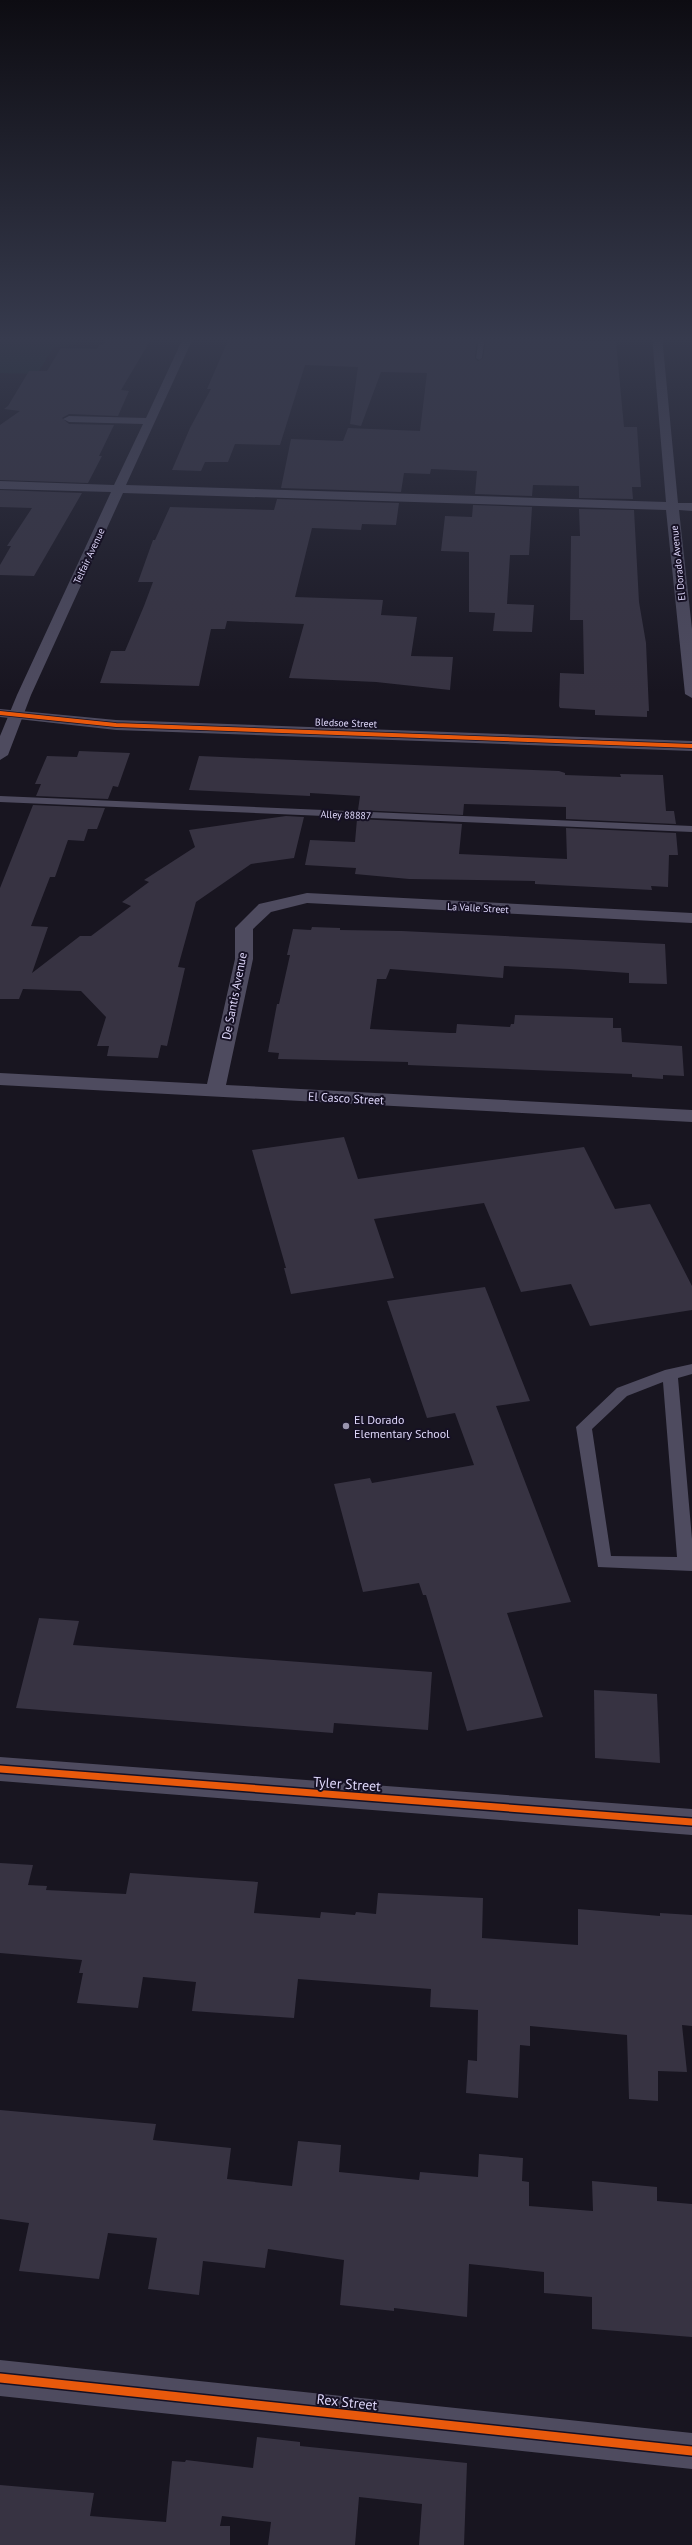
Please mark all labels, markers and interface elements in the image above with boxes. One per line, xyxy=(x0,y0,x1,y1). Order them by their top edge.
street label: El Dorado Avenue xyxy=(668,525,688,601)
street label: Telfair Avenue xyxy=(70,526,108,586)
street label: Bledsoe Street xyxy=(315,715,378,731)
street label: Alley 88887 xyxy=(320,808,372,822)
street label: La Valle Street xyxy=(447,900,510,916)
street label: De Santis Avenue xyxy=(218,951,250,1041)
street label: El Casco Street xyxy=(308,1089,384,1107)
place label: El Dorado Elementary School xyxy=(354,1412,450,1441)
marker: El Dorado Elementary School xyxy=(341,1421,351,1431)
street label: Tyler Street xyxy=(312,1773,382,1795)
street label: Rex Street xyxy=(316,2390,378,2414)

